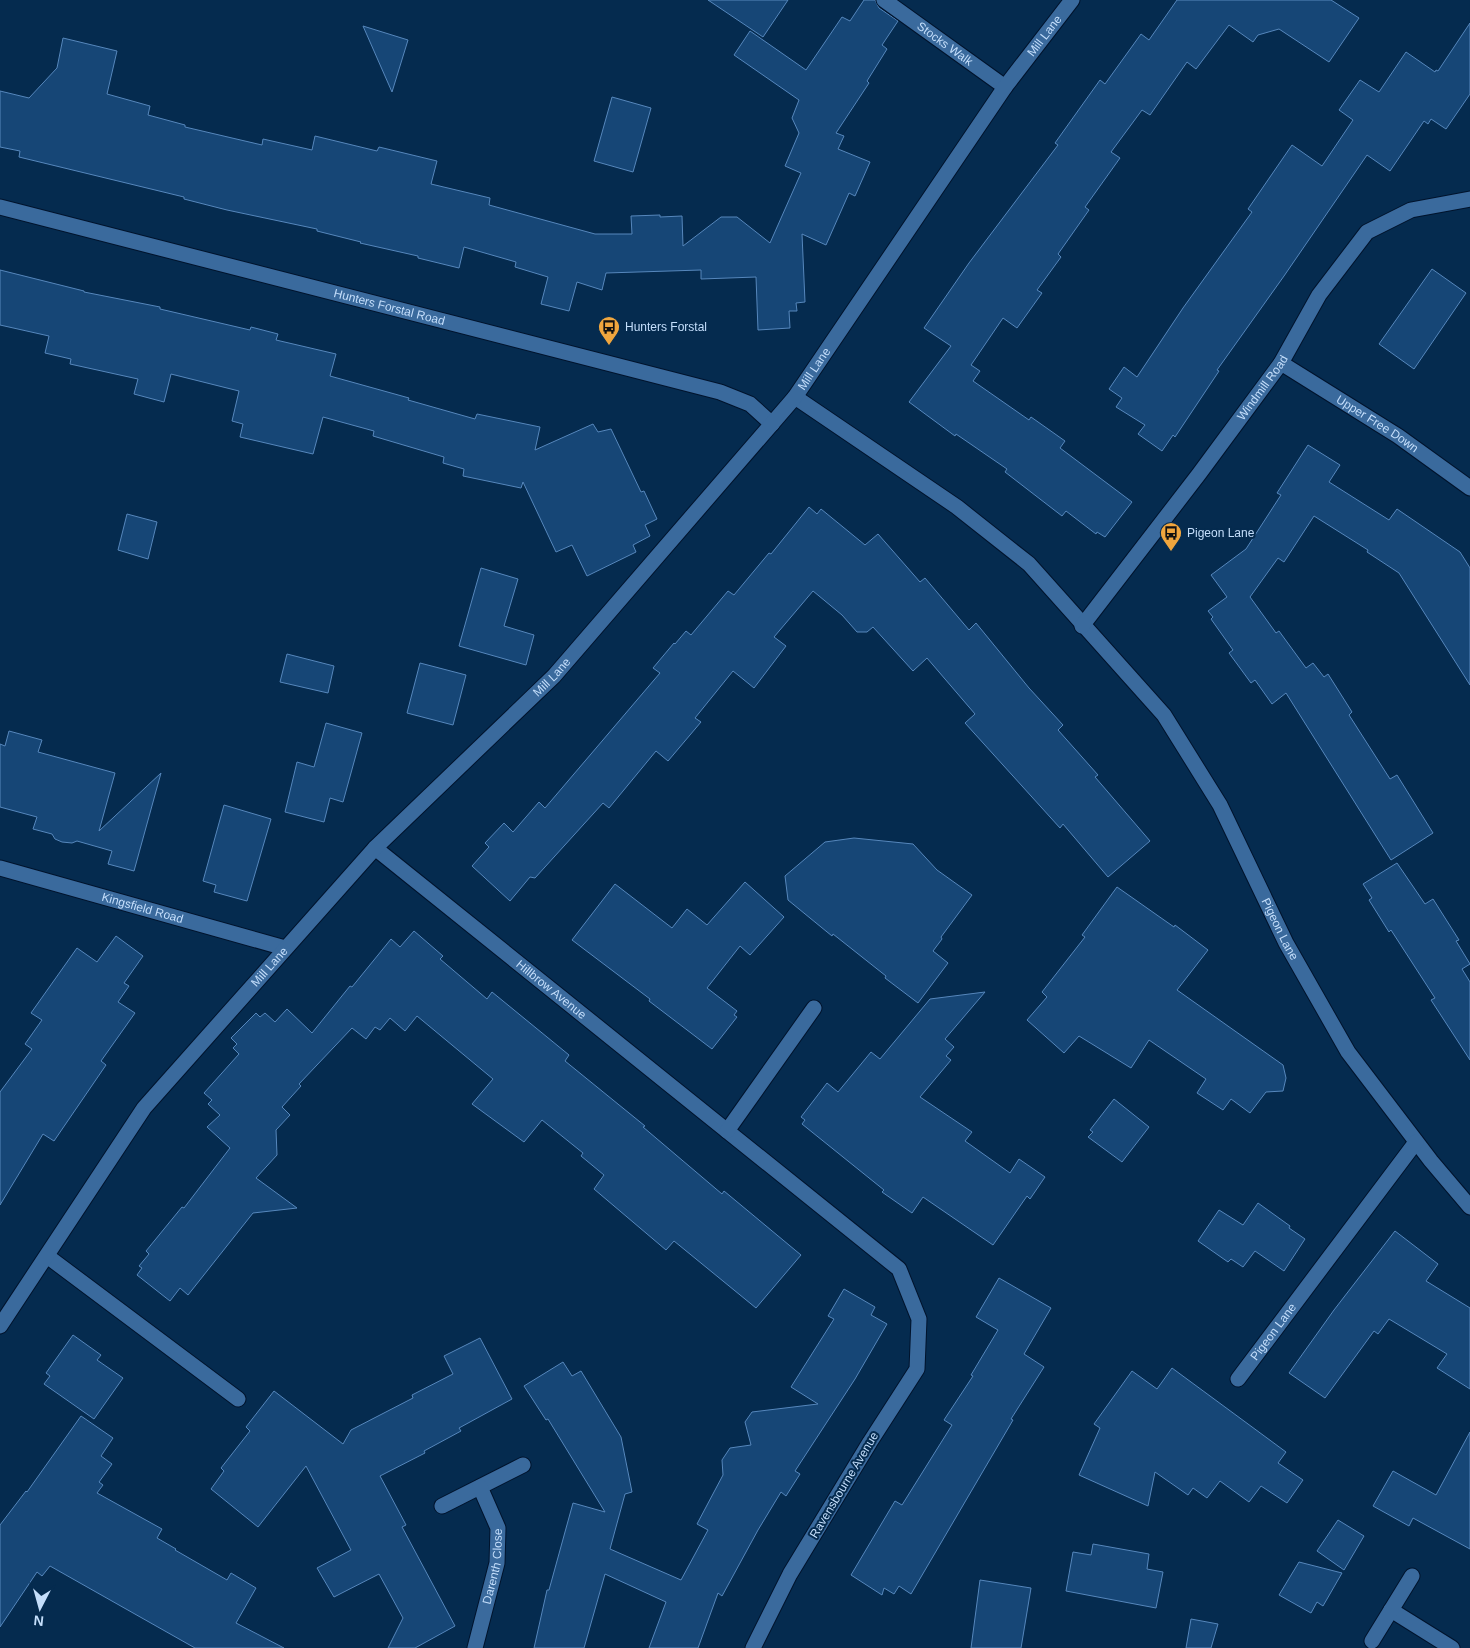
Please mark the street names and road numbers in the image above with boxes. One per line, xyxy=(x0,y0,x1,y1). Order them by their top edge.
street label: Mill Lane xyxy=(1024,12,1065,59)
street label: Stocks Walk xyxy=(914,19,976,69)
street label: Hunters Forstal Road xyxy=(332,286,446,328)
street label: Mill Lane xyxy=(795,345,834,393)
street label: Windmill Road xyxy=(1234,353,1291,423)
street label: Upper Free Down xyxy=(1334,392,1421,455)
street label: Mill Lane xyxy=(530,655,574,699)
street label: Kingsfield Road xyxy=(100,890,185,926)
street label: Pigeon Lane xyxy=(1259,896,1301,963)
street label: Mill Lane xyxy=(248,944,291,990)
street label: Hillbrow Avenue xyxy=(513,957,589,1022)
street label: Pigeon Lane xyxy=(1248,1300,1299,1363)
street label: Ravensbourne Avenue xyxy=(807,1429,881,1541)
street label: Darenth Close xyxy=(480,1528,505,1606)

